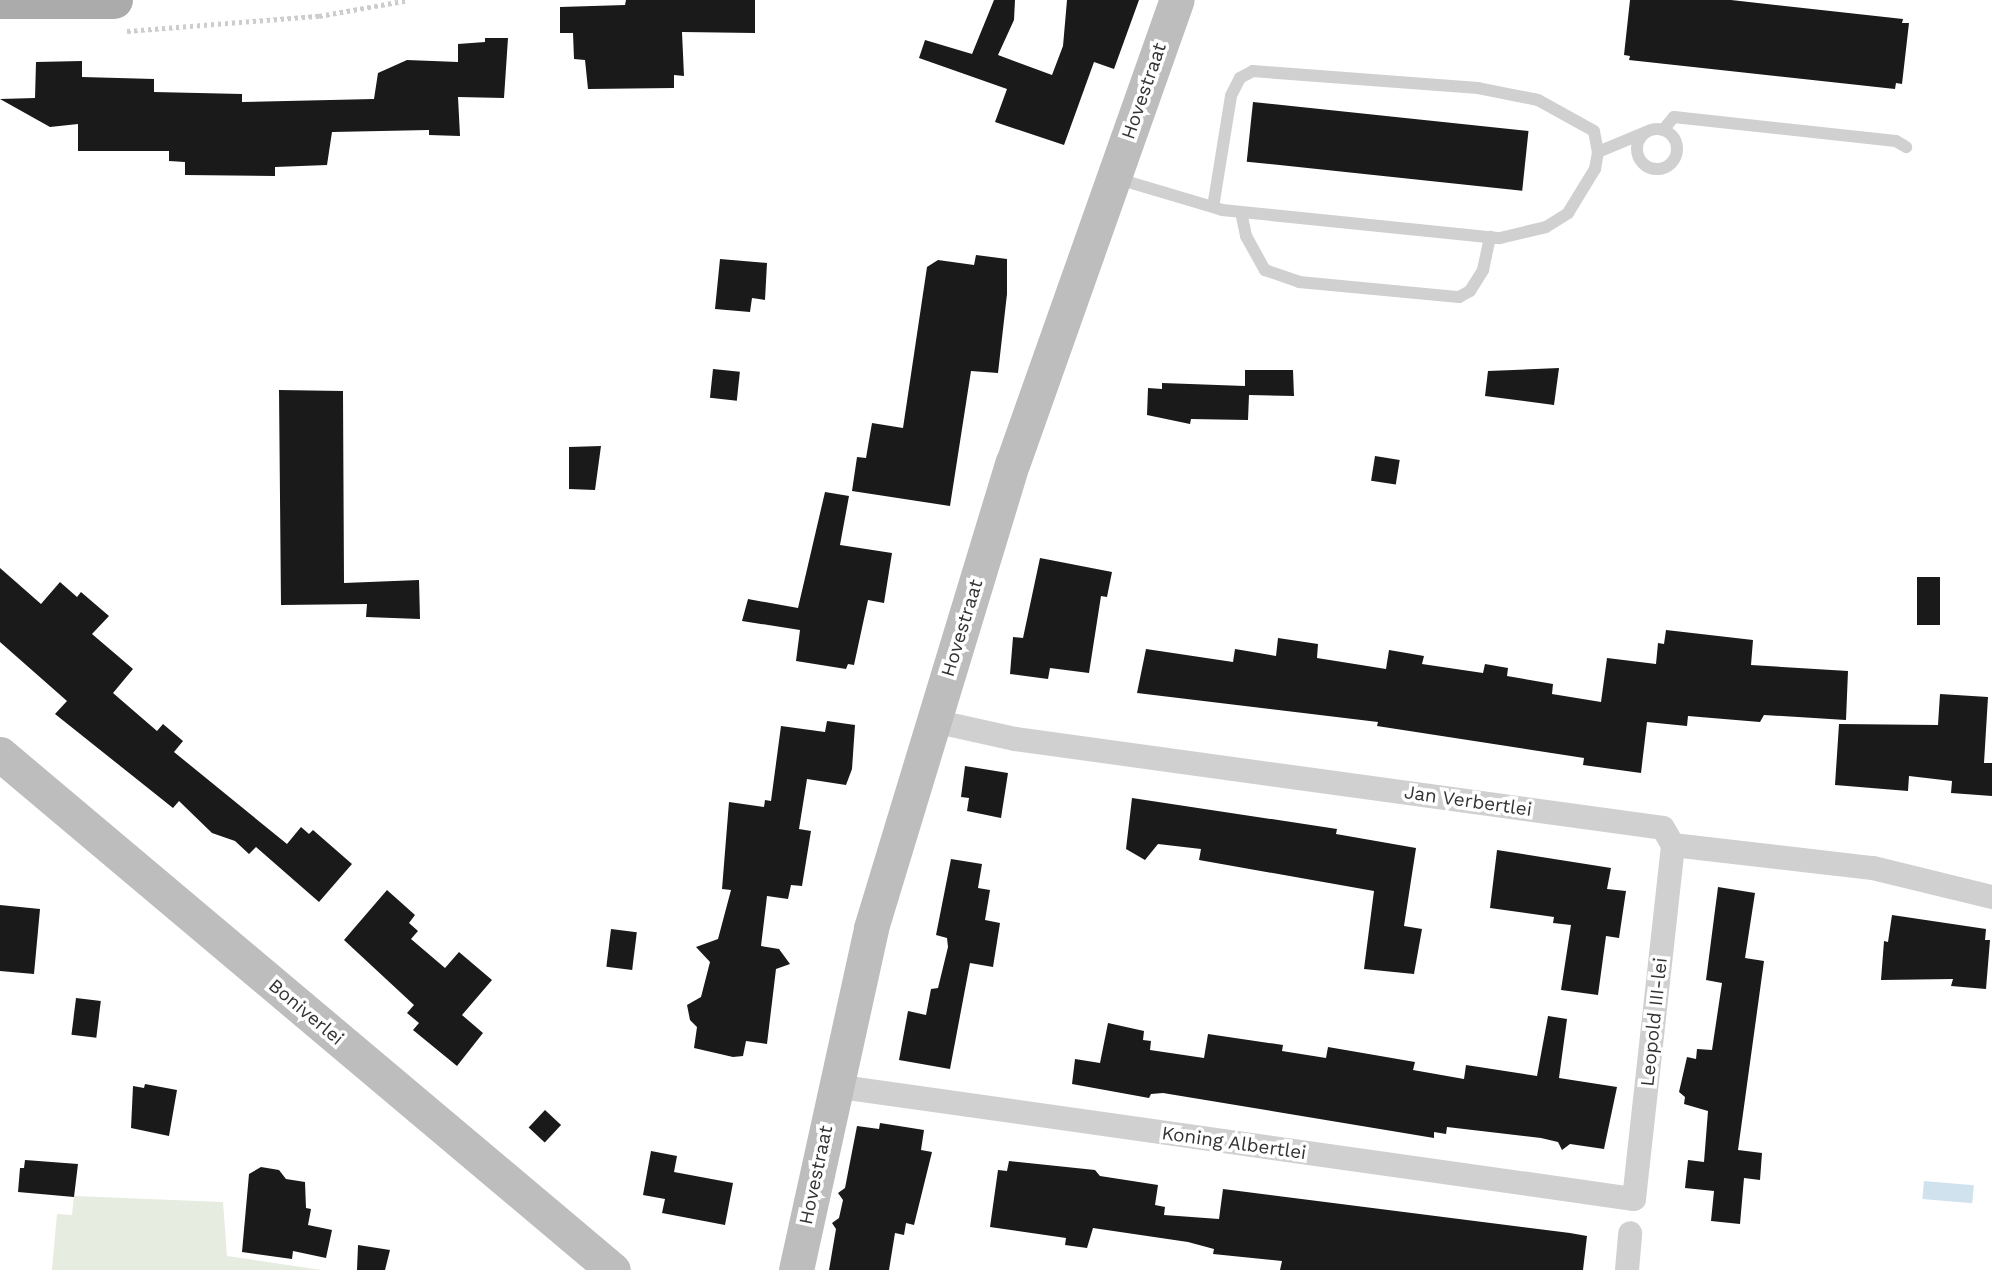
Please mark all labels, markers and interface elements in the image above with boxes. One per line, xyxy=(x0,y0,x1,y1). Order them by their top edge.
street label: Hovestraat xyxy=(1117,40,1171,142)
street label: Hovestraat xyxy=(936,577,988,679)
street label: Jan Verbertlei xyxy=(1402,781,1534,821)
street label: Leopold III-lei xyxy=(1636,956,1672,1088)
street label: Boniverlei xyxy=(264,974,348,1050)
street label: Koning Albertlei xyxy=(1160,1122,1308,1164)
street label: Hovestraat xyxy=(794,1123,838,1227)

